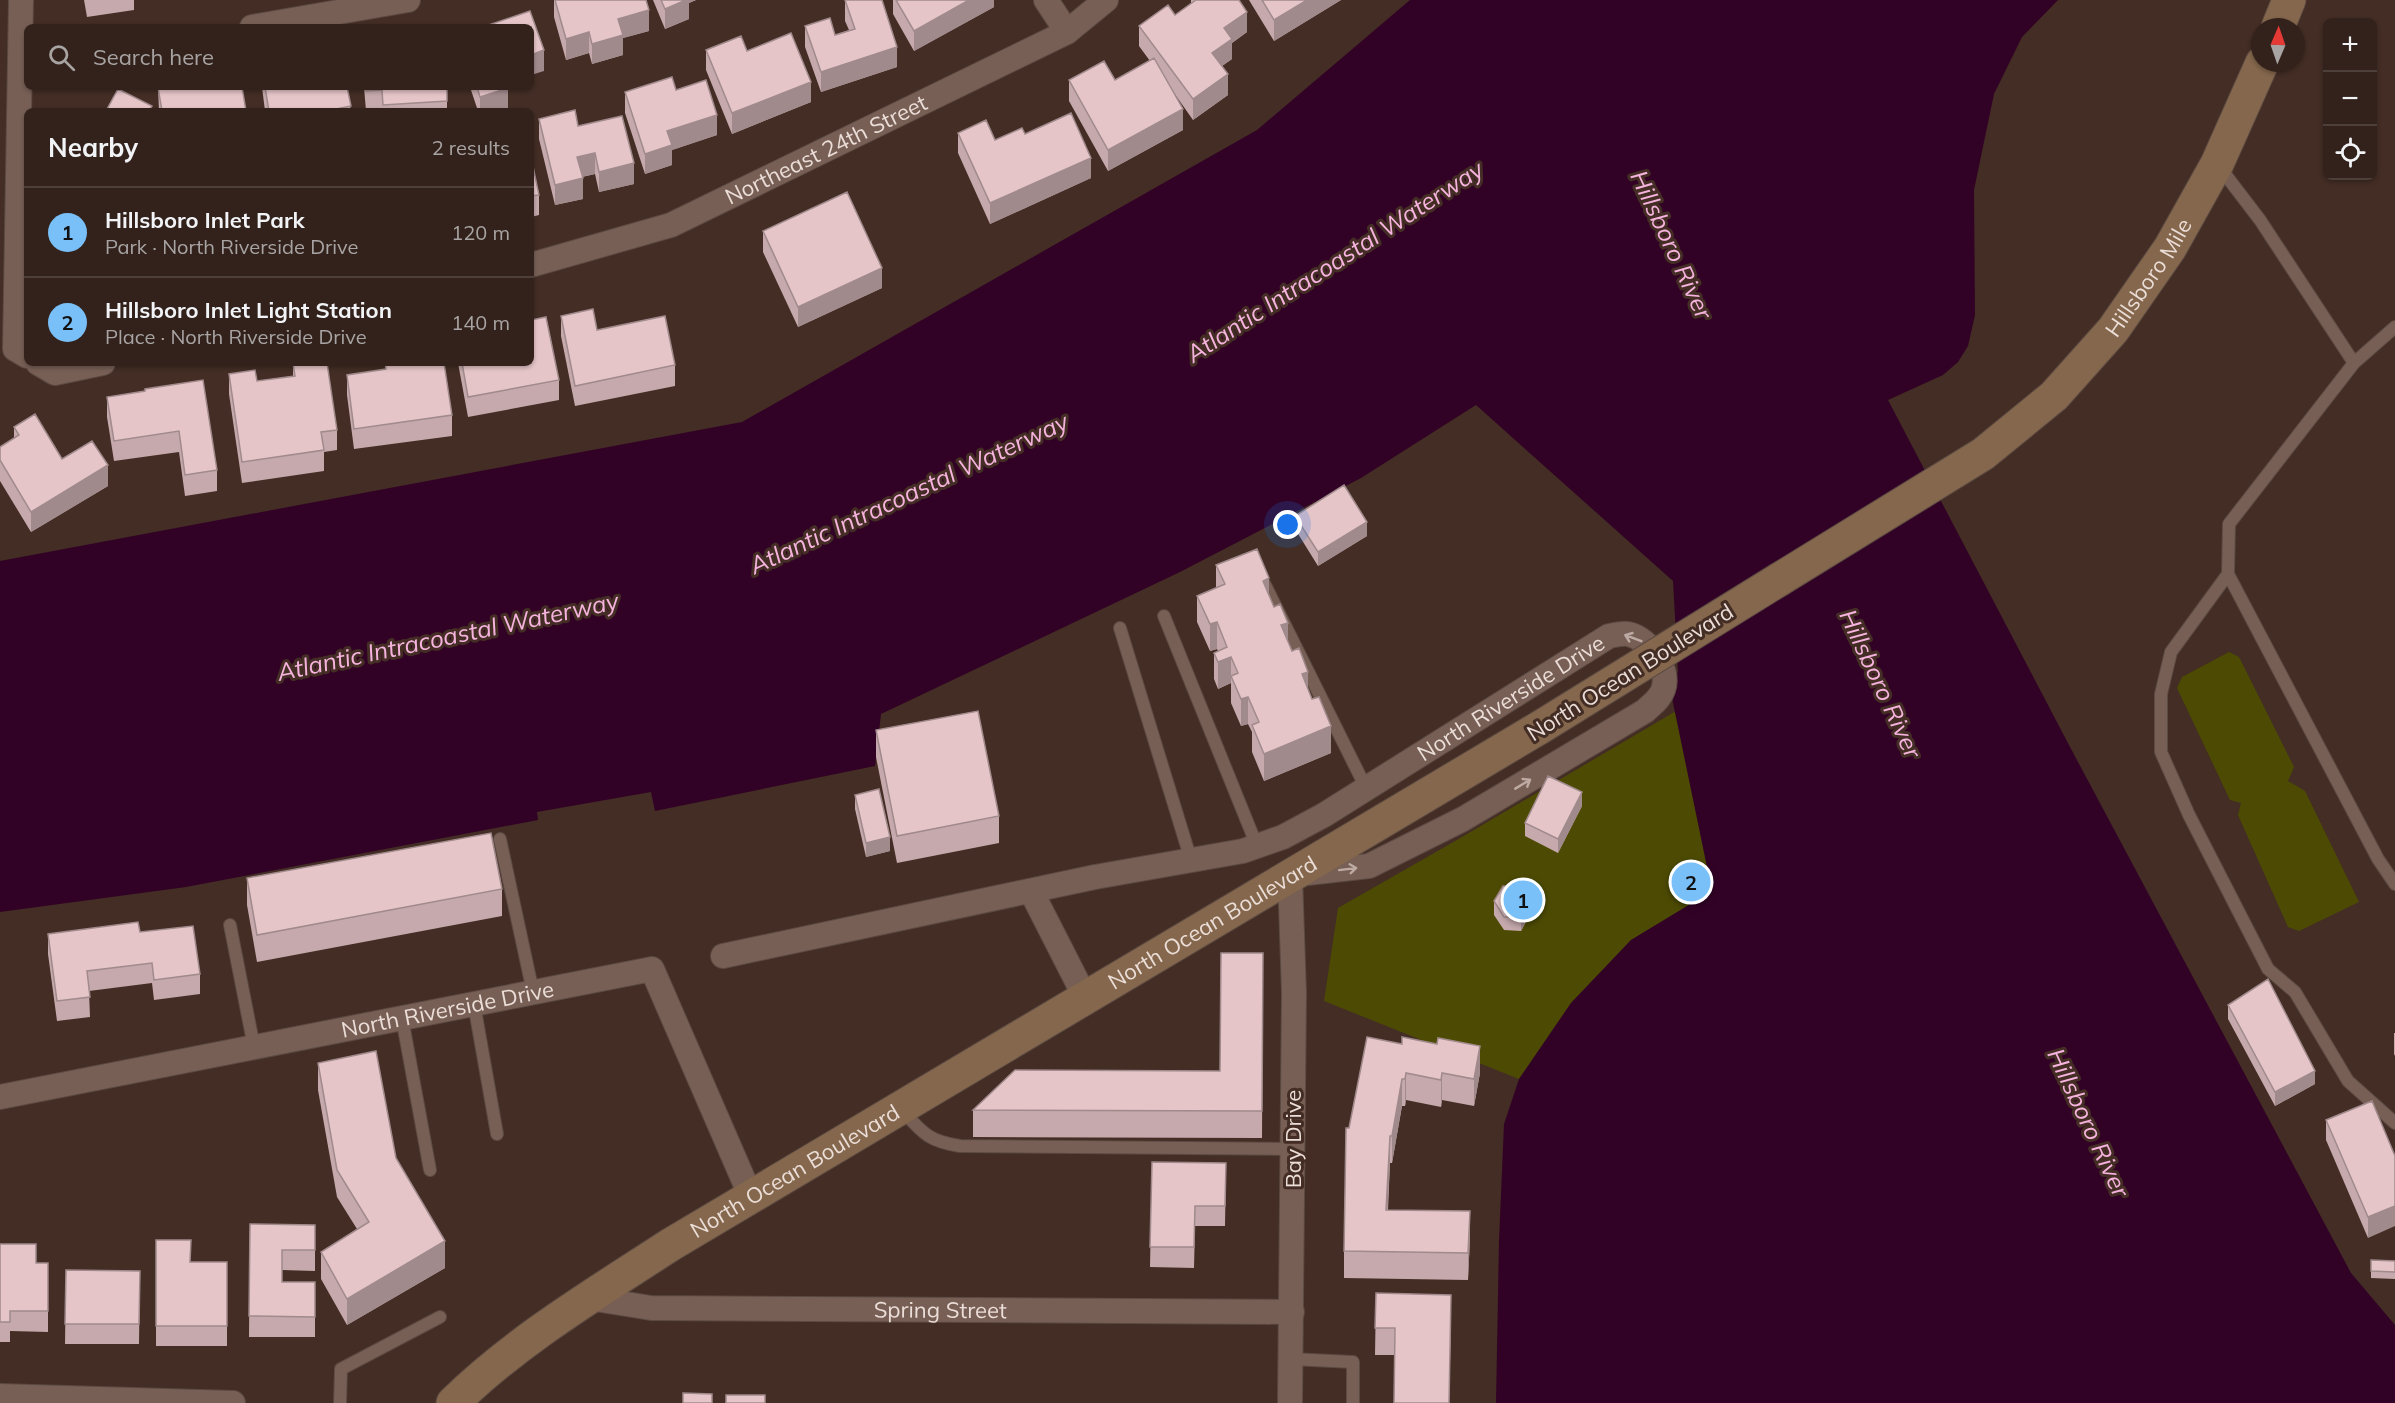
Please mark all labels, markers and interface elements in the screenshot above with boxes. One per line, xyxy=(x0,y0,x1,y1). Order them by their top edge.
north arrow xyxy=(2251,18,2305,72)
map controls xyxy=(2323,18,2377,180)
button: + xyxy=(2323,18,2377,72)
search box xyxy=(24,24,534,90)
icon: search xyxy=(45,41,78,74)
text: Search here xyxy=(93,43,214,71)
button: − xyxy=(2323,72,2377,126)
street label: Northeast 24th Street xyxy=(720,88,932,211)
button: locate xyxy=(2323,126,2377,180)
text: Nearby xyxy=(48,131,138,164)
text: 2 results xyxy=(432,135,510,160)
water label: Atlantic Intracoastal Waterway xyxy=(1179,153,1490,369)
water label: Hillsboro River xyxy=(1624,165,1720,325)
text: Hillsboro Inlet Park xyxy=(105,206,305,234)
street label: Hillsboro Mile xyxy=(2099,213,2198,342)
text: 1 xyxy=(62,220,74,245)
text: 120 m xyxy=(451,220,510,245)
text: Park · North Riverside Drive xyxy=(105,234,358,259)
text: Hillsboro Inlet Light Station xyxy=(105,296,392,324)
text: 2 xyxy=(62,310,74,335)
text: 140 m xyxy=(451,310,510,335)
text: Place · North Riverside Drive xyxy=(105,324,367,349)
water label: Atlantic Intracoastal Waterway xyxy=(744,405,1074,581)
your location xyxy=(1273,510,1302,539)
water label: Atlantic Intracoastal Waterway xyxy=(273,585,622,687)
street label: North Ocean Boulevard xyxy=(1522,597,1738,747)
water label: Hillsboro River xyxy=(1833,604,1929,764)
street label: North Riverside Drive xyxy=(1412,628,1610,767)
one-way arrow xyxy=(1625,632,1643,643)
one-way arrow xyxy=(1514,777,1531,789)
street label: North Ocean Boulevard xyxy=(1103,849,1322,995)
pin: 2 xyxy=(1672,860,1710,904)
one-way arrow xyxy=(1338,863,1358,874)
pin: 1 xyxy=(1504,878,1543,922)
street label: North Riverside Drive xyxy=(339,975,556,1044)
water label: Hillsboro River xyxy=(2041,1043,2137,1203)
street label: Bay Drive xyxy=(1279,1090,1307,1188)
street label: North Ocean Boulevard xyxy=(685,1098,904,1244)
street label: Spring Street xyxy=(874,1295,1007,1324)

